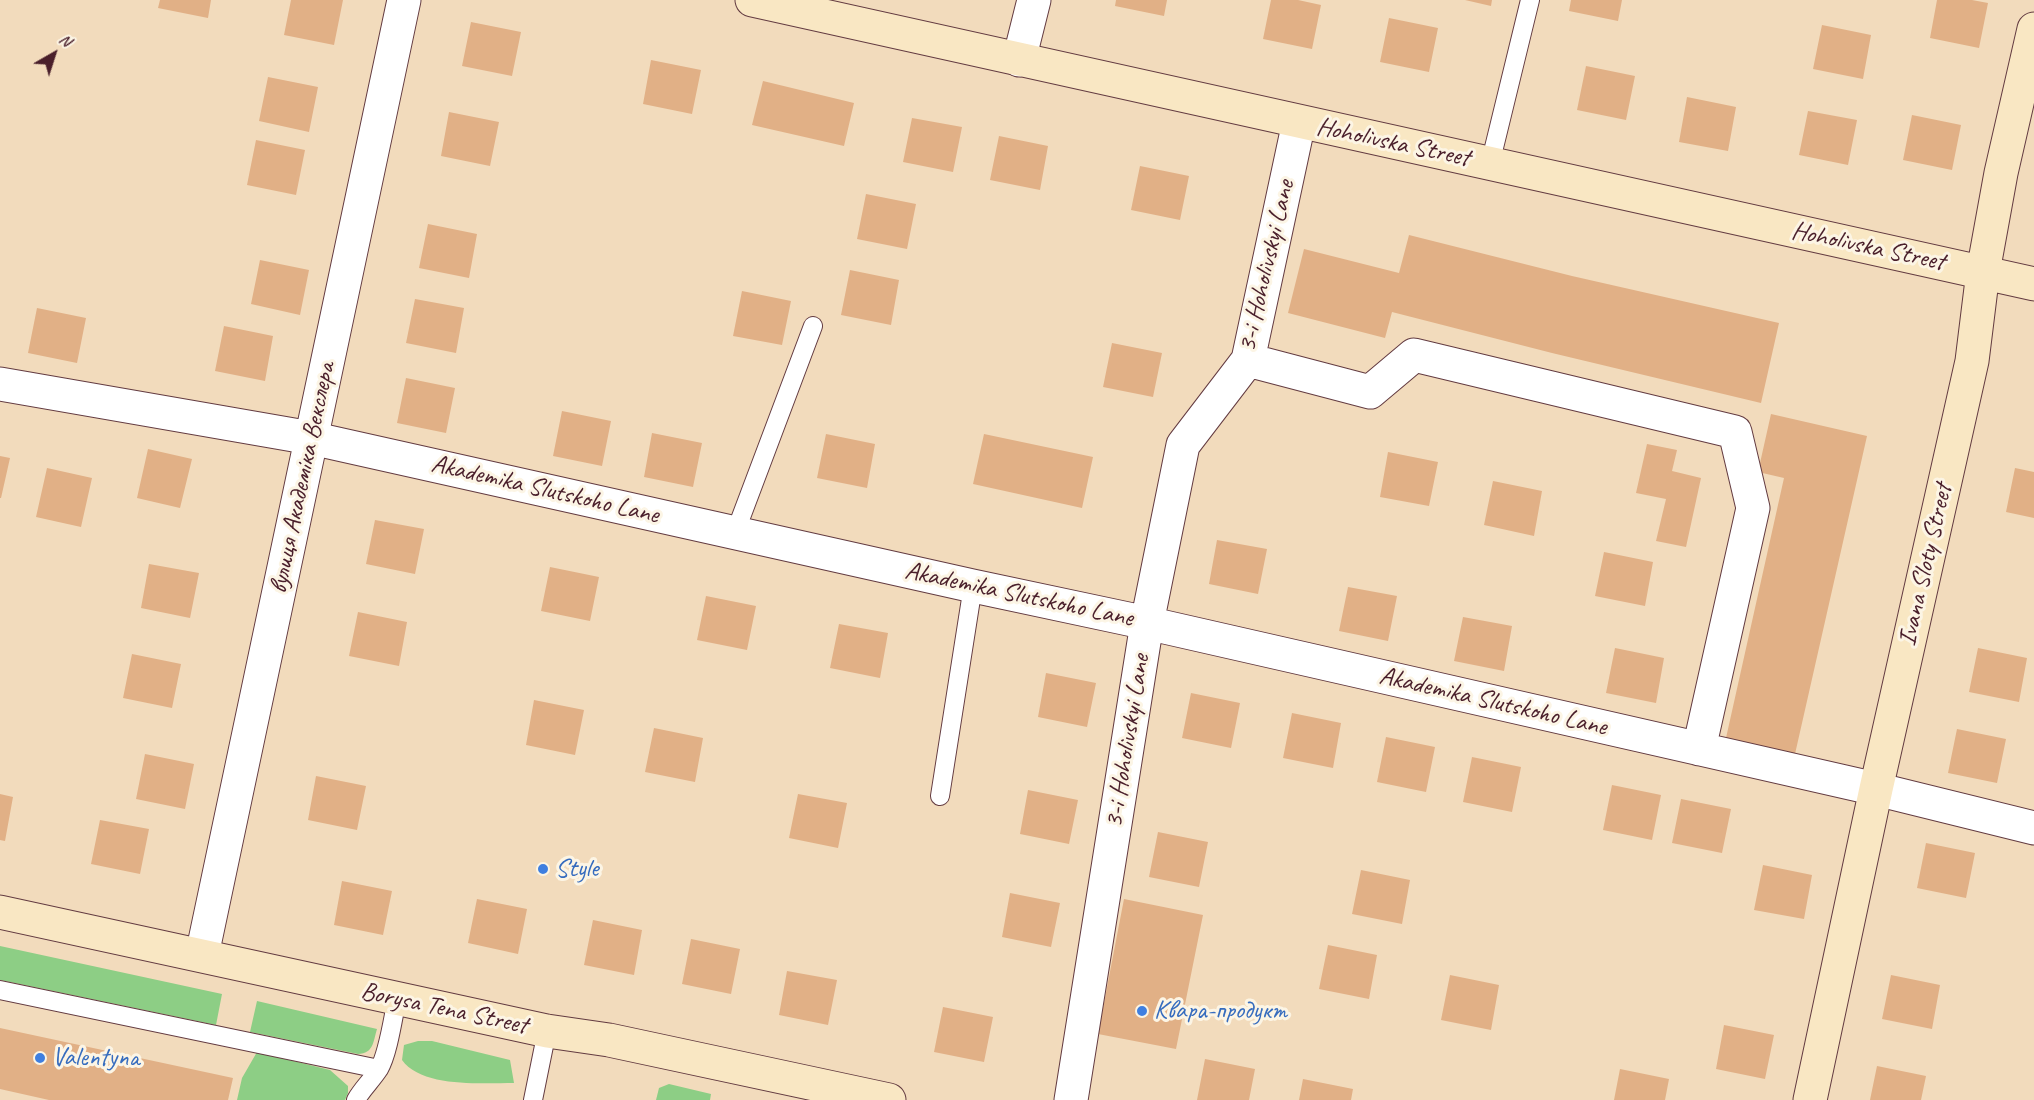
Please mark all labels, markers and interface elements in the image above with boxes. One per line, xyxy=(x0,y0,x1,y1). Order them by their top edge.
north arrow xyxy=(24,24,84,84)
text: N xyxy=(55,29,75,51)
street label: Hoholivska Street xyxy=(1314,112,1472,174)
street label: 3-i Hoholivskyi Lane xyxy=(1232,177,1302,355)
street label: Hoholivska Street xyxy=(1789,216,1947,278)
street label: вулиця Академіка Векслера xyxy=(263,360,343,596)
street label: Akademika Slutskoho Lane xyxy=(428,449,662,531)
street label: Ivana Sloty Street xyxy=(1892,481,1960,649)
street label: Akademika Slutskoho Lane xyxy=(902,556,1136,634)
street label: 3-i Hoholivskyi Lane xyxy=(1099,652,1157,830)
street label: Akademika Slutskoho Lane xyxy=(1376,661,1610,743)
place label: Style xyxy=(555,853,598,885)
marker: Style xyxy=(536,862,550,876)
street label: Borysa Tena Street xyxy=(358,976,530,1042)
place label: Квара-продукт xyxy=(1154,995,1287,1027)
marker: Квара-продукт xyxy=(1135,1004,1149,1018)
place label: Valentyna xyxy=(52,1042,139,1074)
marker: Valentyna xyxy=(33,1051,47,1065)

